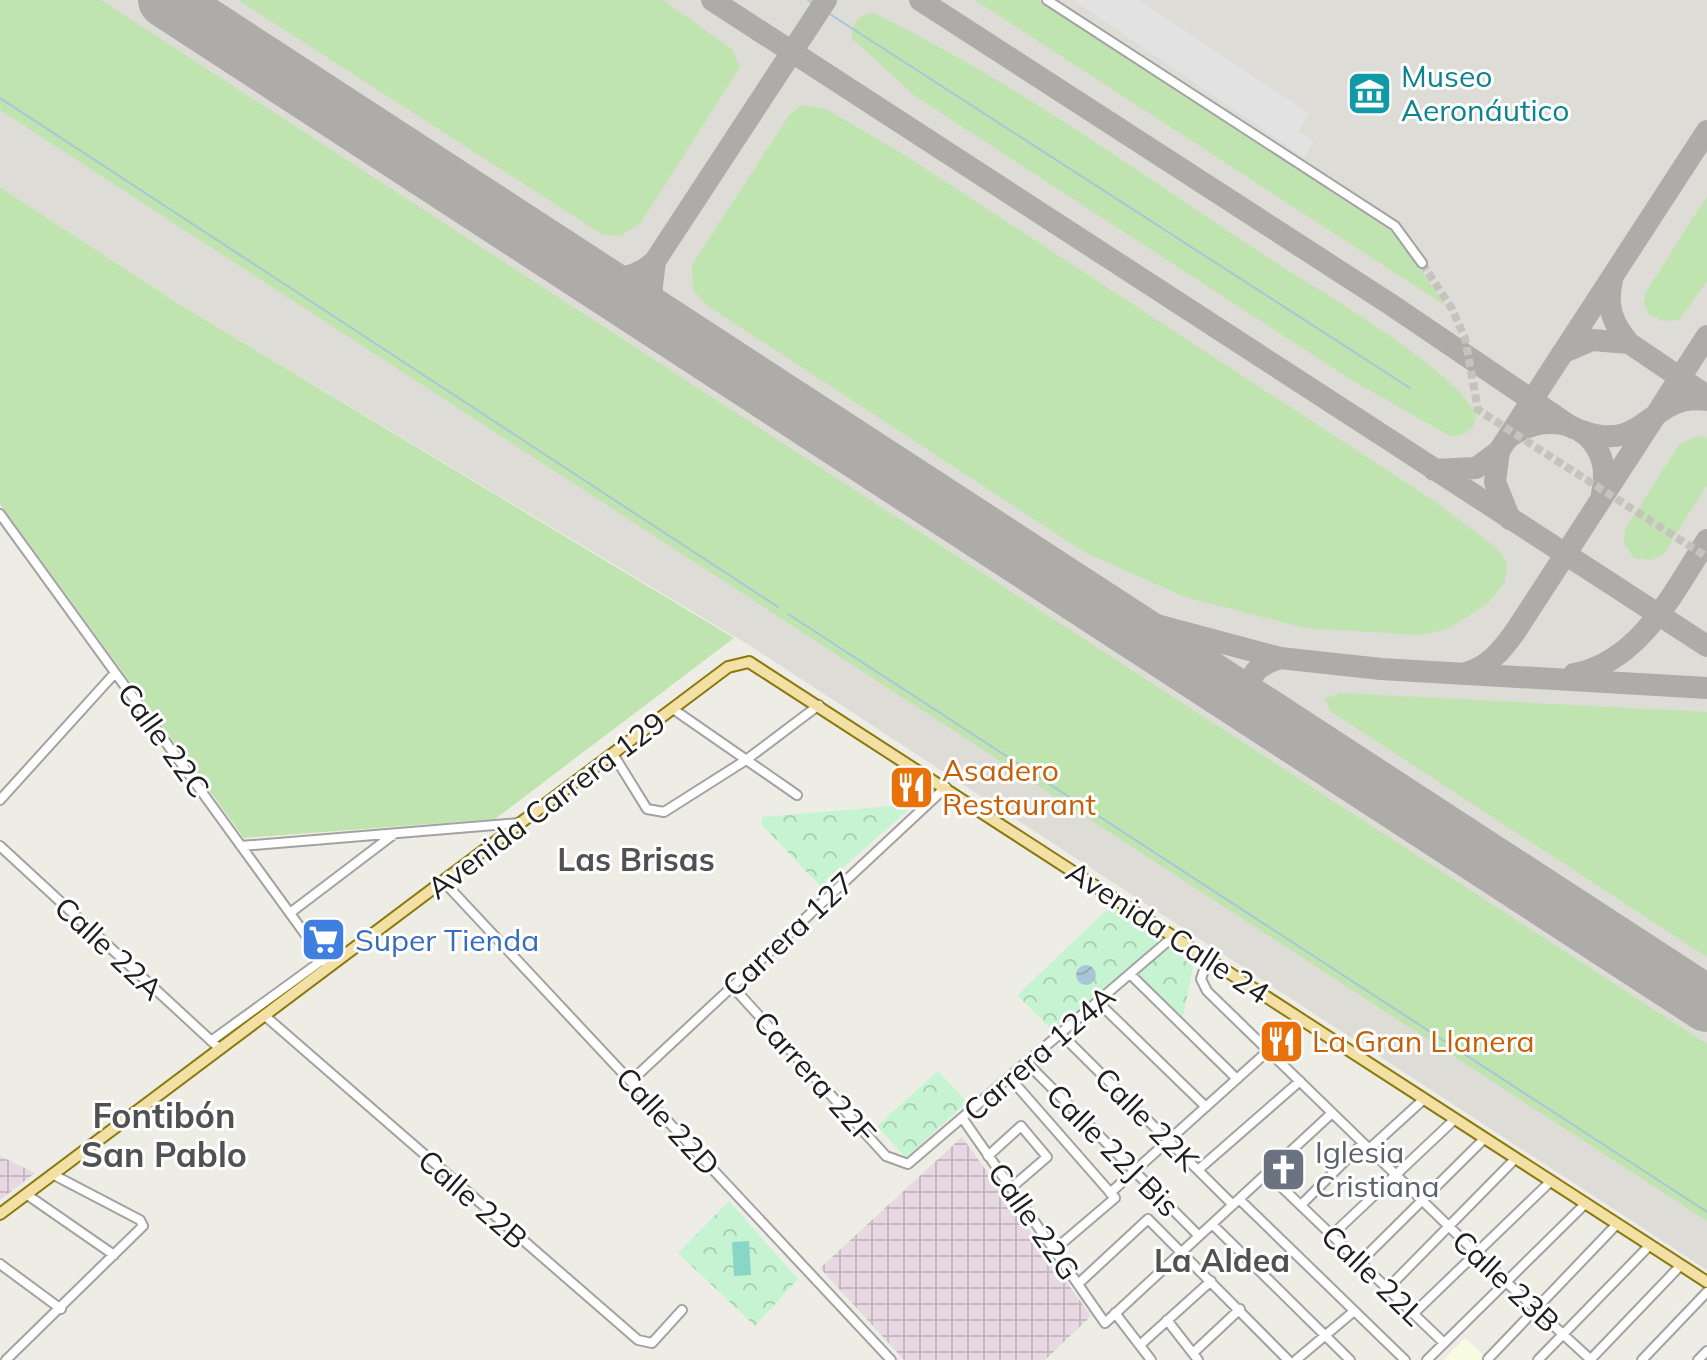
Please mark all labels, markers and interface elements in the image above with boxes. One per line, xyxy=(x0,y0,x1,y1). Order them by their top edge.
place label: Museo Aeronáutico xyxy=(1401,57,1569,129)
museum icon: Museo Aeronáutico xyxy=(1346,69,1394,117)
street label: Calle 22C xyxy=(110,675,218,805)
street label: Avenida Carrera 129 xyxy=(419,703,673,907)
place label: Asadero Restaurant xyxy=(942,751,1096,823)
restaurant icon: Asadero Restaurant xyxy=(887,763,935,811)
district label: Las Brisas xyxy=(557,839,715,879)
street label: Avenida Calle 24 xyxy=(1059,852,1277,1012)
street label: Carrera 127 xyxy=(714,863,862,1005)
street label: Calle 22A xyxy=(47,888,171,1008)
supermarket icon: Super Tienda xyxy=(300,916,348,964)
place label: Super Tienda xyxy=(355,921,539,959)
street label: Carrera 124A xyxy=(955,977,1123,1129)
street label: Carrera 22F xyxy=(746,1003,884,1151)
restaurant icon: La Gran Llanera xyxy=(1257,1017,1305,1065)
place label: La Gran Llanera xyxy=(1312,1022,1534,1060)
street label: Calle 22D xyxy=(608,1059,728,1183)
street label: Calle 22K xyxy=(1087,1059,1208,1180)
street label: Calle 22J Bis xyxy=(1039,1076,1187,1224)
district label: Fontibón San Pablo xyxy=(81,1094,247,1176)
place label: Iglesia Cristiana xyxy=(1315,1133,1440,1205)
street label: Calle 22B xyxy=(410,1141,536,1257)
church icon: Iglesia Cristiana xyxy=(1260,1145,1308,1193)
street label: Calle 22G xyxy=(980,1155,1088,1287)
street label: Calle 22L xyxy=(1313,1217,1433,1333)
street label: Calle 23B xyxy=(1444,1222,1568,1340)
district label: La Aldea xyxy=(1154,1240,1290,1280)

